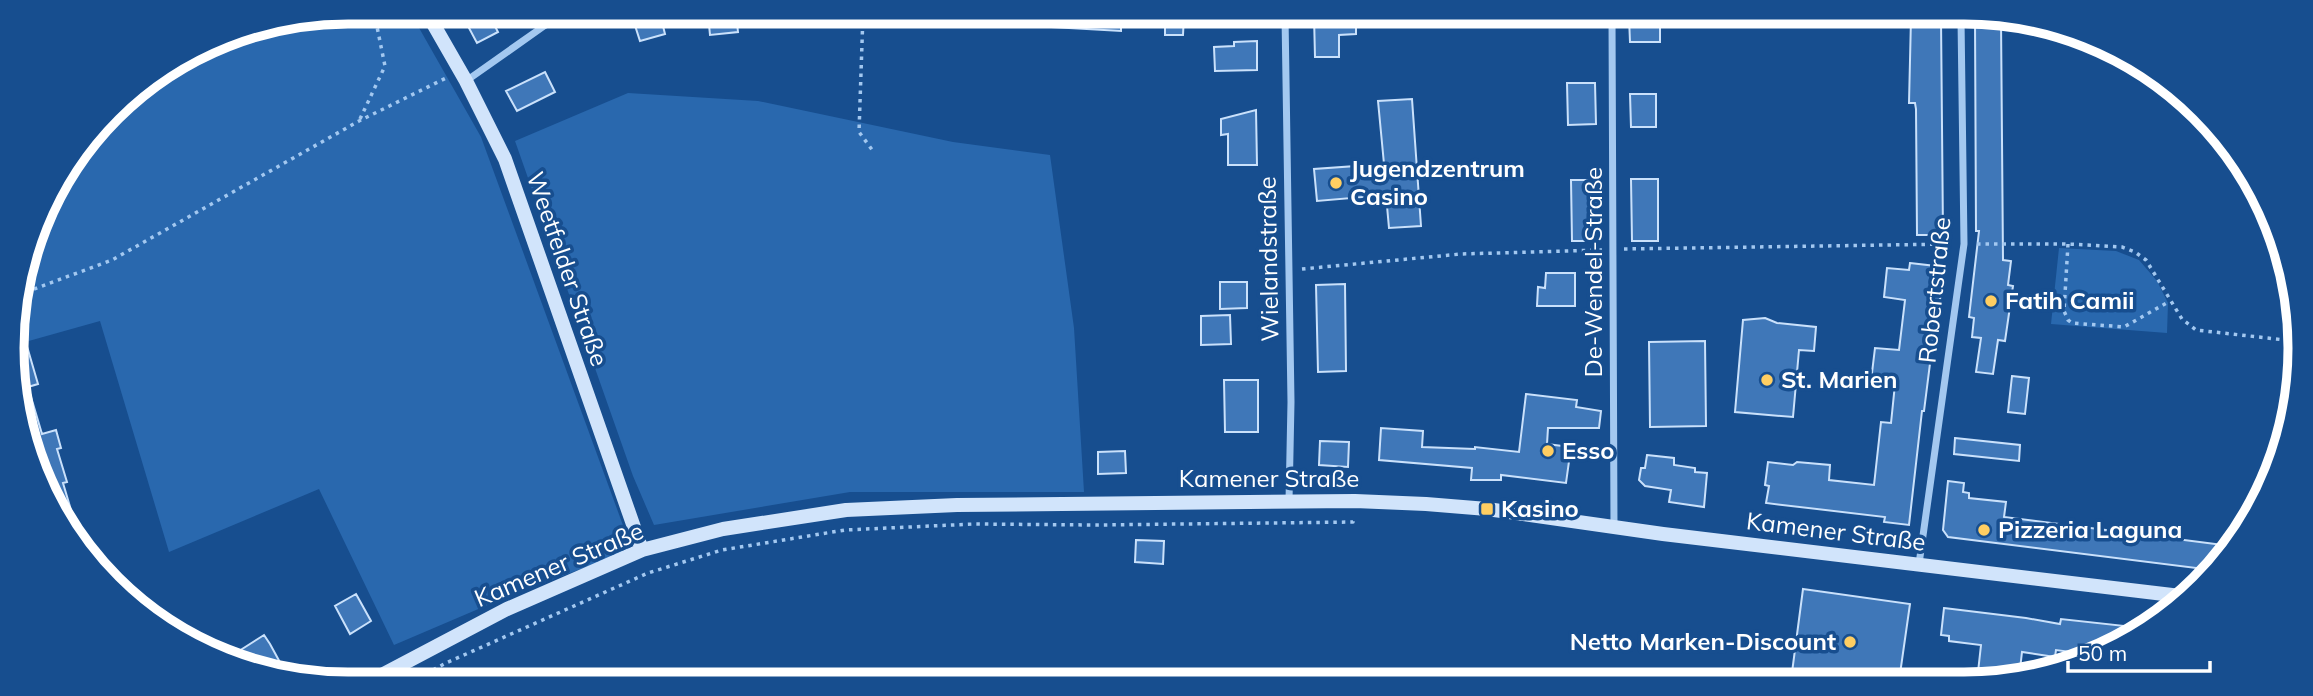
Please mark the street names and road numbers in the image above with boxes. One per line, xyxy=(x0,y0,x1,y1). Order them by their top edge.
street label: De-Wendel-Straße xyxy=(1578,167,1608,377)
street label: Weetfelder Straße xyxy=(521,168,615,370)
street label: Wielandstraße xyxy=(1252,176,1284,342)
street label: Robertstraße xyxy=(1911,215,1957,364)
street label: Kamener Straße xyxy=(1179,463,1359,493)
street label: Kamener Straße xyxy=(1745,505,1927,557)
street label: Kamener Straße xyxy=(470,515,648,613)

